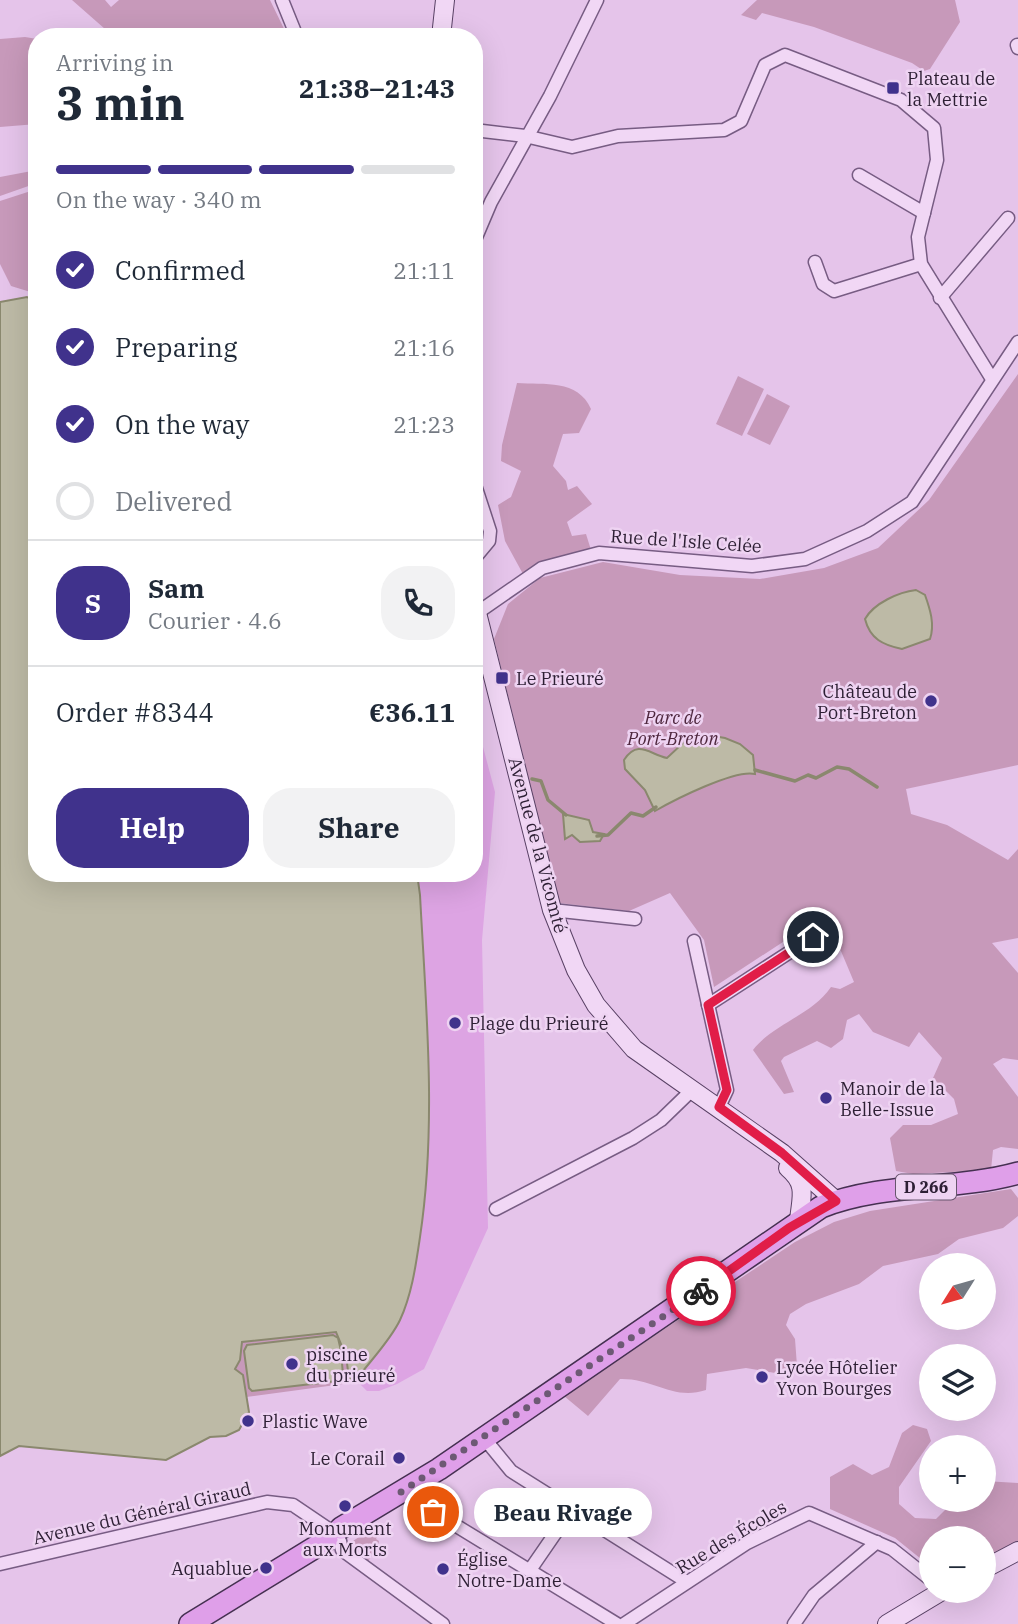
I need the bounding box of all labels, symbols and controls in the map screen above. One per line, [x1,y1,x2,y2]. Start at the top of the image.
text: Arriving in [56,47,173,77]
place label: Plateau de la Mettrie [907,67,995,111]
text: 21:38–21:43 [299,71,455,105]
text: 3 min [56,73,185,133]
marker: Plateau de la Mettrie [885,80,901,96]
text: On the way · 340 m [56,184,262,214]
icon: check [56,251,94,289]
text: Confirmed [115,253,246,287]
text: 21:11 [393,255,455,285]
icon: check [56,328,94,366]
text: Preparing [115,330,237,364]
text: 21:16 [393,332,455,362]
icon: check [56,405,94,443]
text: On the way [115,407,249,441]
text: 21:23 [393,409,455,439]
text: Delivered [115,484,232,518]
street label: Rue de l'Isle Celée [610,524,762,558]
button: phone [381,566,455,640]
text: Sam [148,571,204,605]
text: S [85,586,101,620]
text: Courier · 4.6 [148,605,282,635]
place label: Le Prieuré [516,667,604,690]
marker: Le Prieuré [494,670,510,686]
place label: Château de Port-Breton [817,680,917,724]
marker: Château de Port-Breton [923,693,939,709]
text: Order #8344 [56,695,214,729]
text: €36.11 [369,695,455,729]
park label: Parc de Port-Breton [626,706,719,750]
street label: Avenue de la Vicomté [503,754,573,936]
button: Help [56,788,249,868]
button: Share [263,788,455,868]
pin [783,907,843,967]
icon: home [794,918,832,956]
place label: Plage du Prieuré [469,1012,608,1035]
marker: Plage du Prieuré [447,1015,463,1031]
place label: Manoir de la Belle-Issue [840,1077,945,1121]
marker: Manoir de la Belle-Issue [818,1090,834,1106]
road number: D 266 [896,1175,956,1200]
north arrow [919,1253,996,1330]
map controls [919,1253,996,1603]
courier [666,1256,736,1326]
icon: bike [682,1272,720,1310]
place label: piscine du prieuré [306,1343,395,1387]
button: layers [919,1344,996,1421]
marker: piscine du prieuré [284,1356,300,1372]
place label: Lycée Hôtelier Yvon Bourges [776,1356,897,1400]
marker: Lycée Hôtelier Yvon Bourges [754,1369,770,1385]
place label: Plastic Wave [262,1410,368,1433]
marker: Plastic Wave [240,1413,256,1429]
button: + [919,1435,996,1512]
place label: Le Corail [310,1447,385,1470]
marker: Le Corail [391,1450,407,1466]
street label: Avenue du Général Giraud [31,1477,253,1549]
pin [403,1482,463,1542]
callout: Beau Rivage [475,1488,654,1536]
icon: bag [414,1493,452,1531]
street label: Rue des Écoles [672,1495,790,1579]
text: Beau Rivage [494,1497,632,1527]
marker: Monument aux Morts [337,1498,353,1514]
place label: Monument aux Morts [298,1517,392,1561]
button: − [919,1526,996,1603]
place label: Église Notre-Dame [457,1548,562,1592]
place label: Aquablue [171,1557,252,1580]
marker: Aquablue [258,1560,274,1576]
marker: Église Notre-Dame [435,1561,451,1577]

